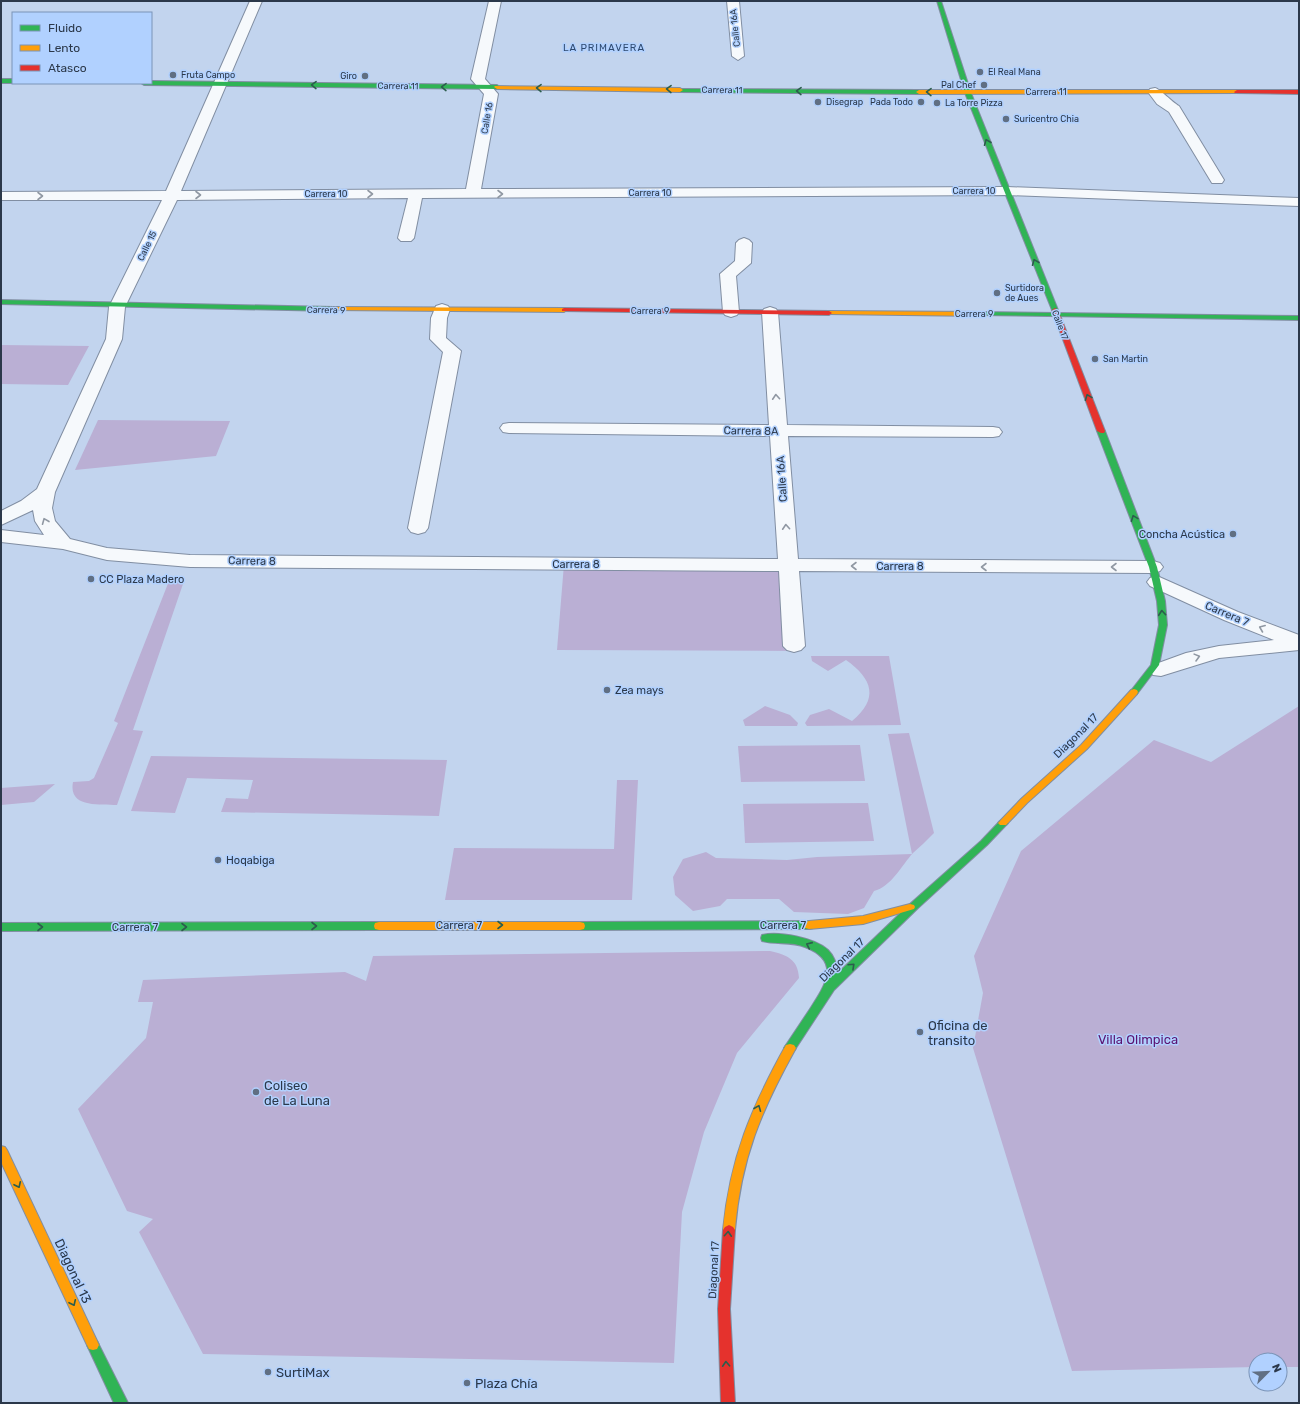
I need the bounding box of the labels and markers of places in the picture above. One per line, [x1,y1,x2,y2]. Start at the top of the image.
marker: El Real Mana [975,67,985,77]
place label: El Real Mana [988,67,1041,77]
marker: Fruta Campo [168,70,178,80]
place label: Fruta Campo [181,70,235,80]
place label: Giro [340,71,357,81]
marker: Giro [360,71,370,81]
place label: Pal Chef [941,80,977,90]
marker: Pal Chef [979,80,989,90]
marker: Disegrap [813,97,823,107]
place label: Disegrap [826,97,863,107]
place label: Pada Todo [870,97,913,107]
marker: Pada Todo [916,97,926,107]
marker: La Torre Pizza [932,98,942,108]
place label: La Torre Pizza [945,98,1003,108]
marker: Suricentro Chia [1001,114,1011,124]
place label: Suricentro Chia [1014,114,1079,124]
place label: Surtidora de Aues [1005,283,1044,303]
marker: Surtidora de Aues [992,288,1002,298]
marker: San Martin [1090,354,1100,364]
place label: San Martin [1103,354,1148,364]
place label: Concha Acústica [1139,528,1225,541]
marker: Concha Acústica [1228,529,1238,539]
place label: CC Plaza Madero [99,573,184,586]
marker: CC Plaza Madero [86,574,96,584]
place label: Zea mays [615,684,664,697]
marker: Zea mays [602,685,612,695]
place label: Hoqabiga [226,854,275,867]
marker: Hoqabiga [213,855,223,865]
place label: Oficina de transito [928,1018,988,1048]
marker: Oficina de transito [915,1027,925,1037]
place label: Coliseo de La Luna [264,1078,330,1108]
marker: Coliseo de La Luna [251,1087,261,1097]
place label: SurtiMax [276,1365,330,1380]
marker: SurtiMax [263,1367,273,1377]
place label: Plaza Chía [475,1376,538,1391]
marker: Plaza Chía [462,1378,472,1388]

